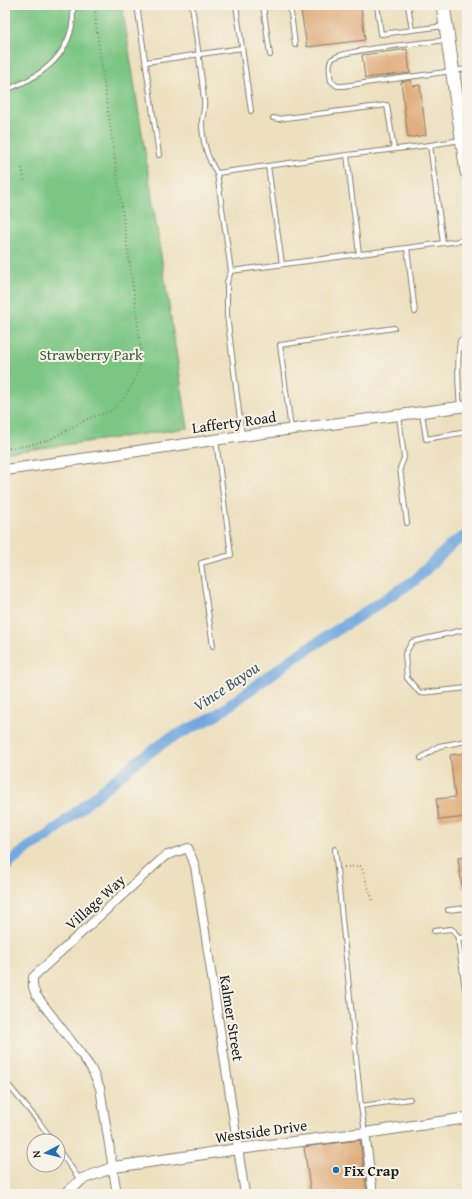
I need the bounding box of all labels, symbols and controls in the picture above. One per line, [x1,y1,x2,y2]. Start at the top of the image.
park label: Strawberry Park [39,344,143,365]
street label: Lafferty Road [191,406,277,438]
water label: Vince Bayou [188,655,264,717]
street label: Village Way [60,869,130,935]
street label: Kalmer Street [215,973,249,1063]
street label: Westside Drive [214,1114,308,1148]
north arrow [26,1133,66,1173]
text: N [28,1149,44,1159]
place label: Fix Crap [344,1160,400,1181]
marker: Fix Crap [331,1165,341,1175]

